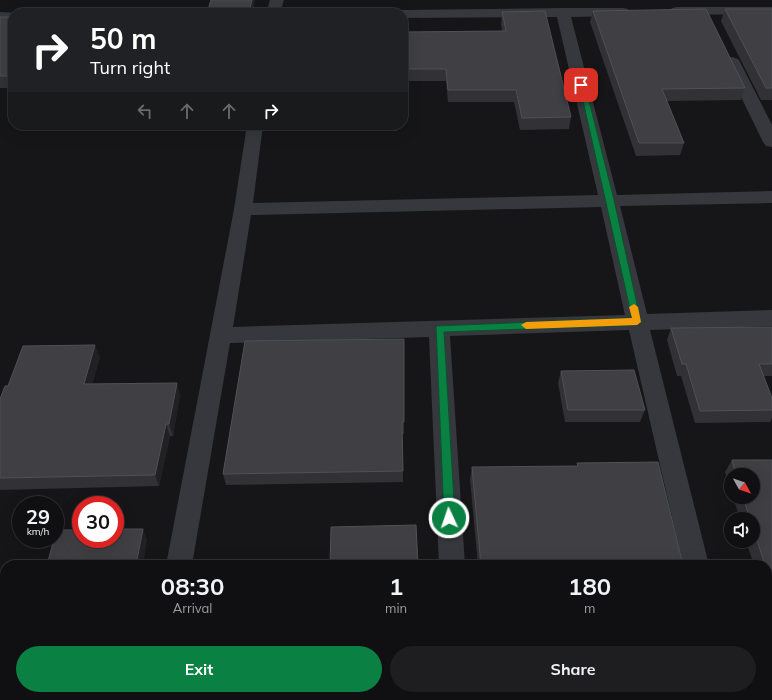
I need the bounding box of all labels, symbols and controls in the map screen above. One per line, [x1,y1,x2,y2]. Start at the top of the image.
text: 50 m [90,21,156,56]
icon: right [24,24,76,76]
text: Turn right [90,56,170,79]
pin [564,68,598,102]
icon: arrive [570,74,592,96]
icon: left [134,100,156,122]
icon: ahead [176,100,198,122]
icon: ahead [218,100,240,122]
icon: right [260,100,282,122]
north arrow [724,468,760,504]
map controls [724,468,760,548]
speed limit sign: 30 [72,496,124,548]
position arrow [428,497,470,539]
text: 29 [26,504,50,529]
button: sound [724,512,760,548]
text: km/h [27,525,49,538]
text: 08:30 [161,571,224,601]
text: 1 [389,571,403,601]
text: 180 [568,571,611,601]
text: Arrival [173,600,212,616]
text: min [385,600,407,616]
text: m [584,600,595,616]
button: Exit [16,646,382,692]
button: Share [390,646,756,692]

